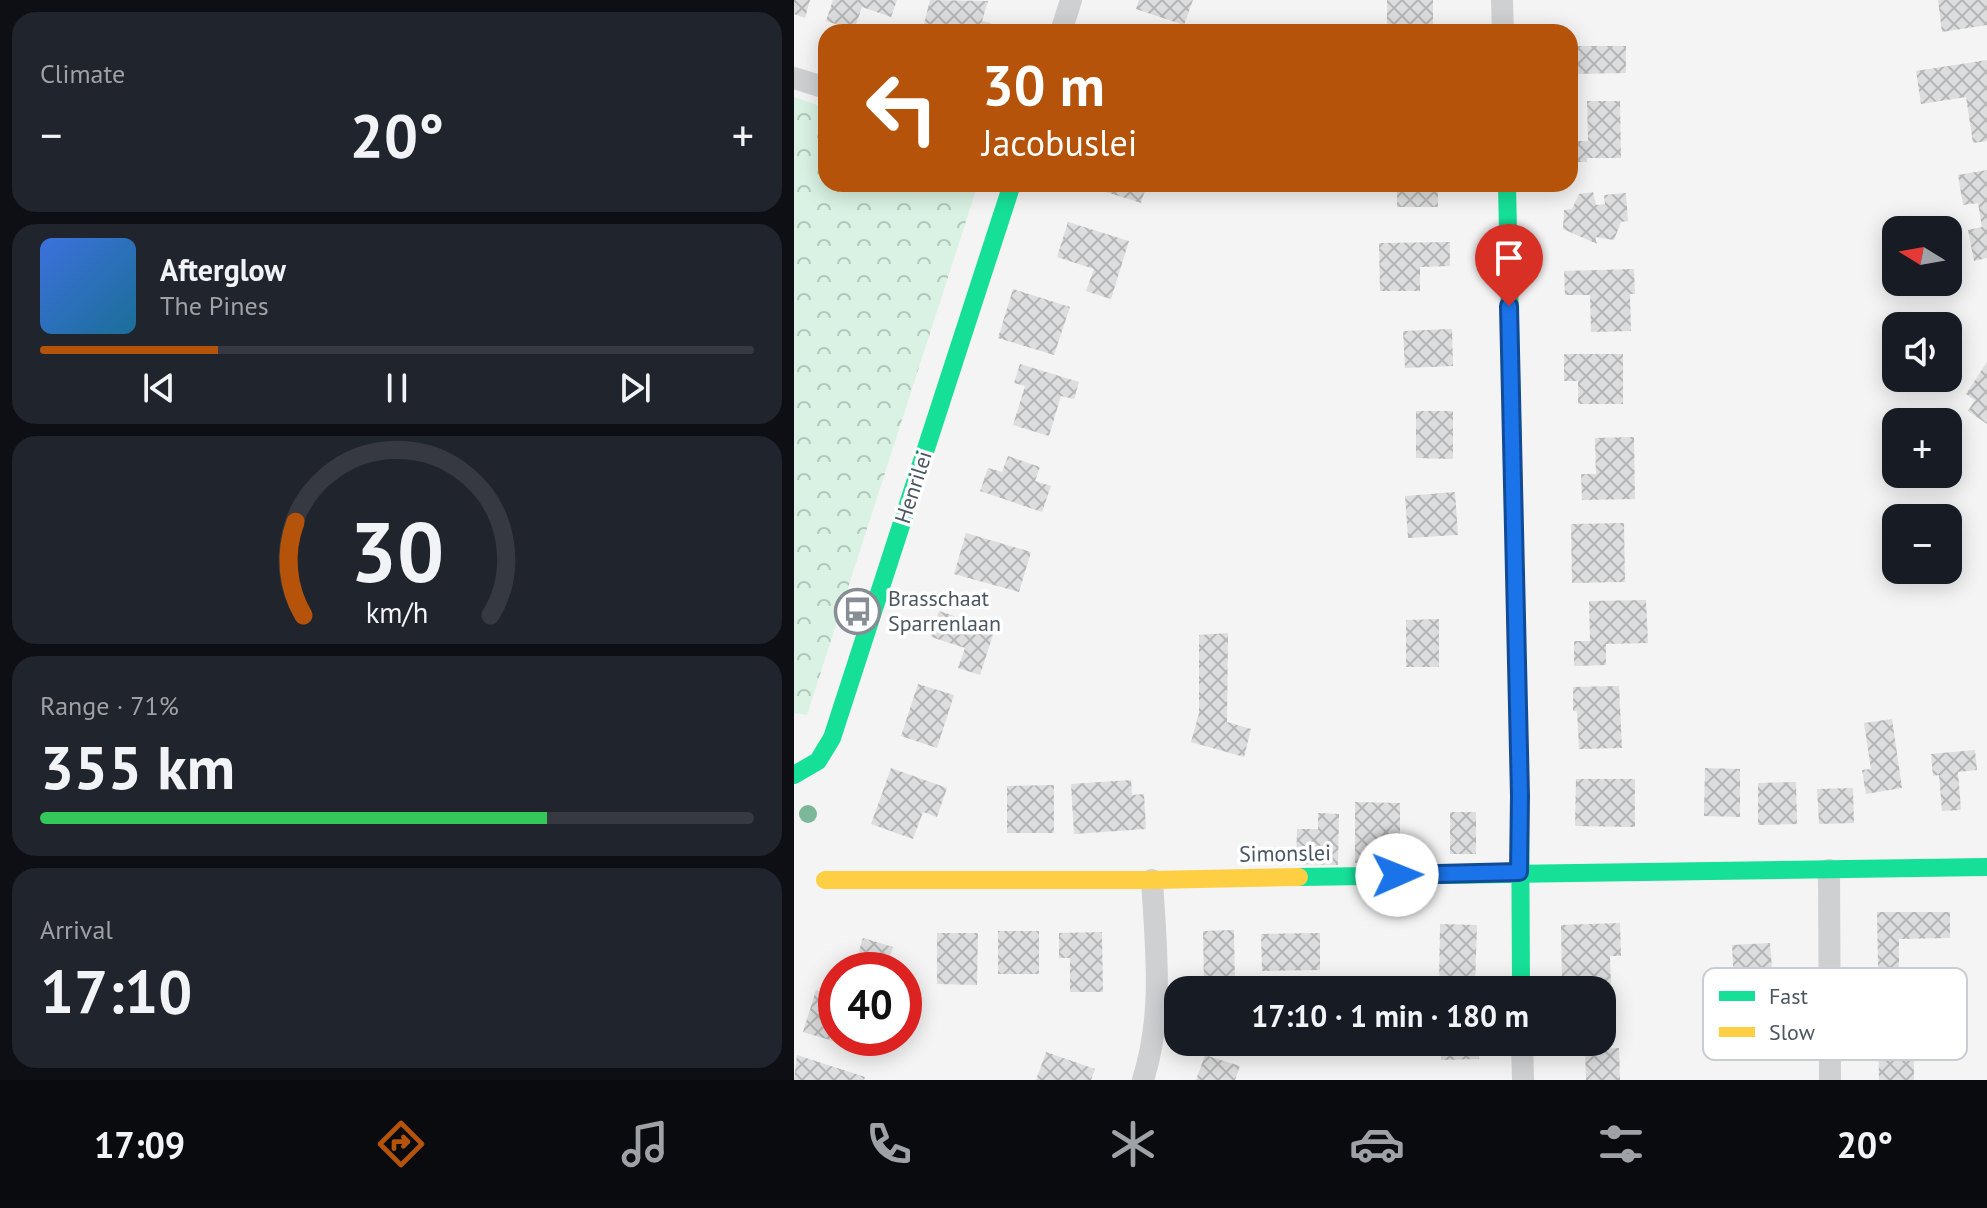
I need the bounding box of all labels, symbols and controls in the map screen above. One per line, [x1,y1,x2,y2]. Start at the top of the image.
text: 30 m [982,49,1105,121]
icon: left [850,56,954,160]
text: Climate [40,57,125,90]
text: 20° [350,96,444,174]
text: − [40,106,62,163]
text: + [732,106,754,163]
text: Jacobuslei [982,119,1137,166]
north arrow [1882,216,1962,296]
map controls [1882,216,1962,584]
pin [1475,224,1543,306]
icon: arrive [1487,236,1531,280]
text: Afterglow [160,250,286,289]
text: The Pines [160,289,269,322]
button: sound [1882,312,1962,392]
icon: previous [137,366,181,410]
icon: pause [375,366,419,410]
icon: next [613,366,657,410]
button: + [1882,408,1962,488]
street label: Henrilei [888,447,938,527]
text: 30 [350,497,444,605]
button: − [1882,504,1962,584]
place label: Brasschaat Sparrenlaan [888,584,1001,637]
bus stop icon: Brasschaat Sparrenlaan [833,587,881,635]
text: km/h [366,594,428,631]
text: Range · 71% [40,689,179,722]
text: 355 km [40,728,235,806]
position arrow [1355,833,1439,917]
street label: Simonslei [1239,838,1331,868]
text: Arrival [40,913,113,946]
text: 17:10 [40,952,192,1030]
speed limit sign: 40 [818,952,922,1056]
legend [1703,968,1967,1060]
text: Fast [1769,982,1809,1010]
text: 17:10 · 1 min · 180 m [1251,996,1529,1035]
text: Slow [1769,1018,1815,1046]
icon: directions [373,1116,429,1172]
icon: music [617,1116,673,1172]
icon: phone [861,1116,917,1172]
icon: climate [1105,1116,1161,1172]
icon: car [1349,1116,1405,1172]
icon: filters [1593,1116,1649,1172]
text: 17:09 [94,1121,185,1168]
text: 20° [1836,1121,1893,1168]

